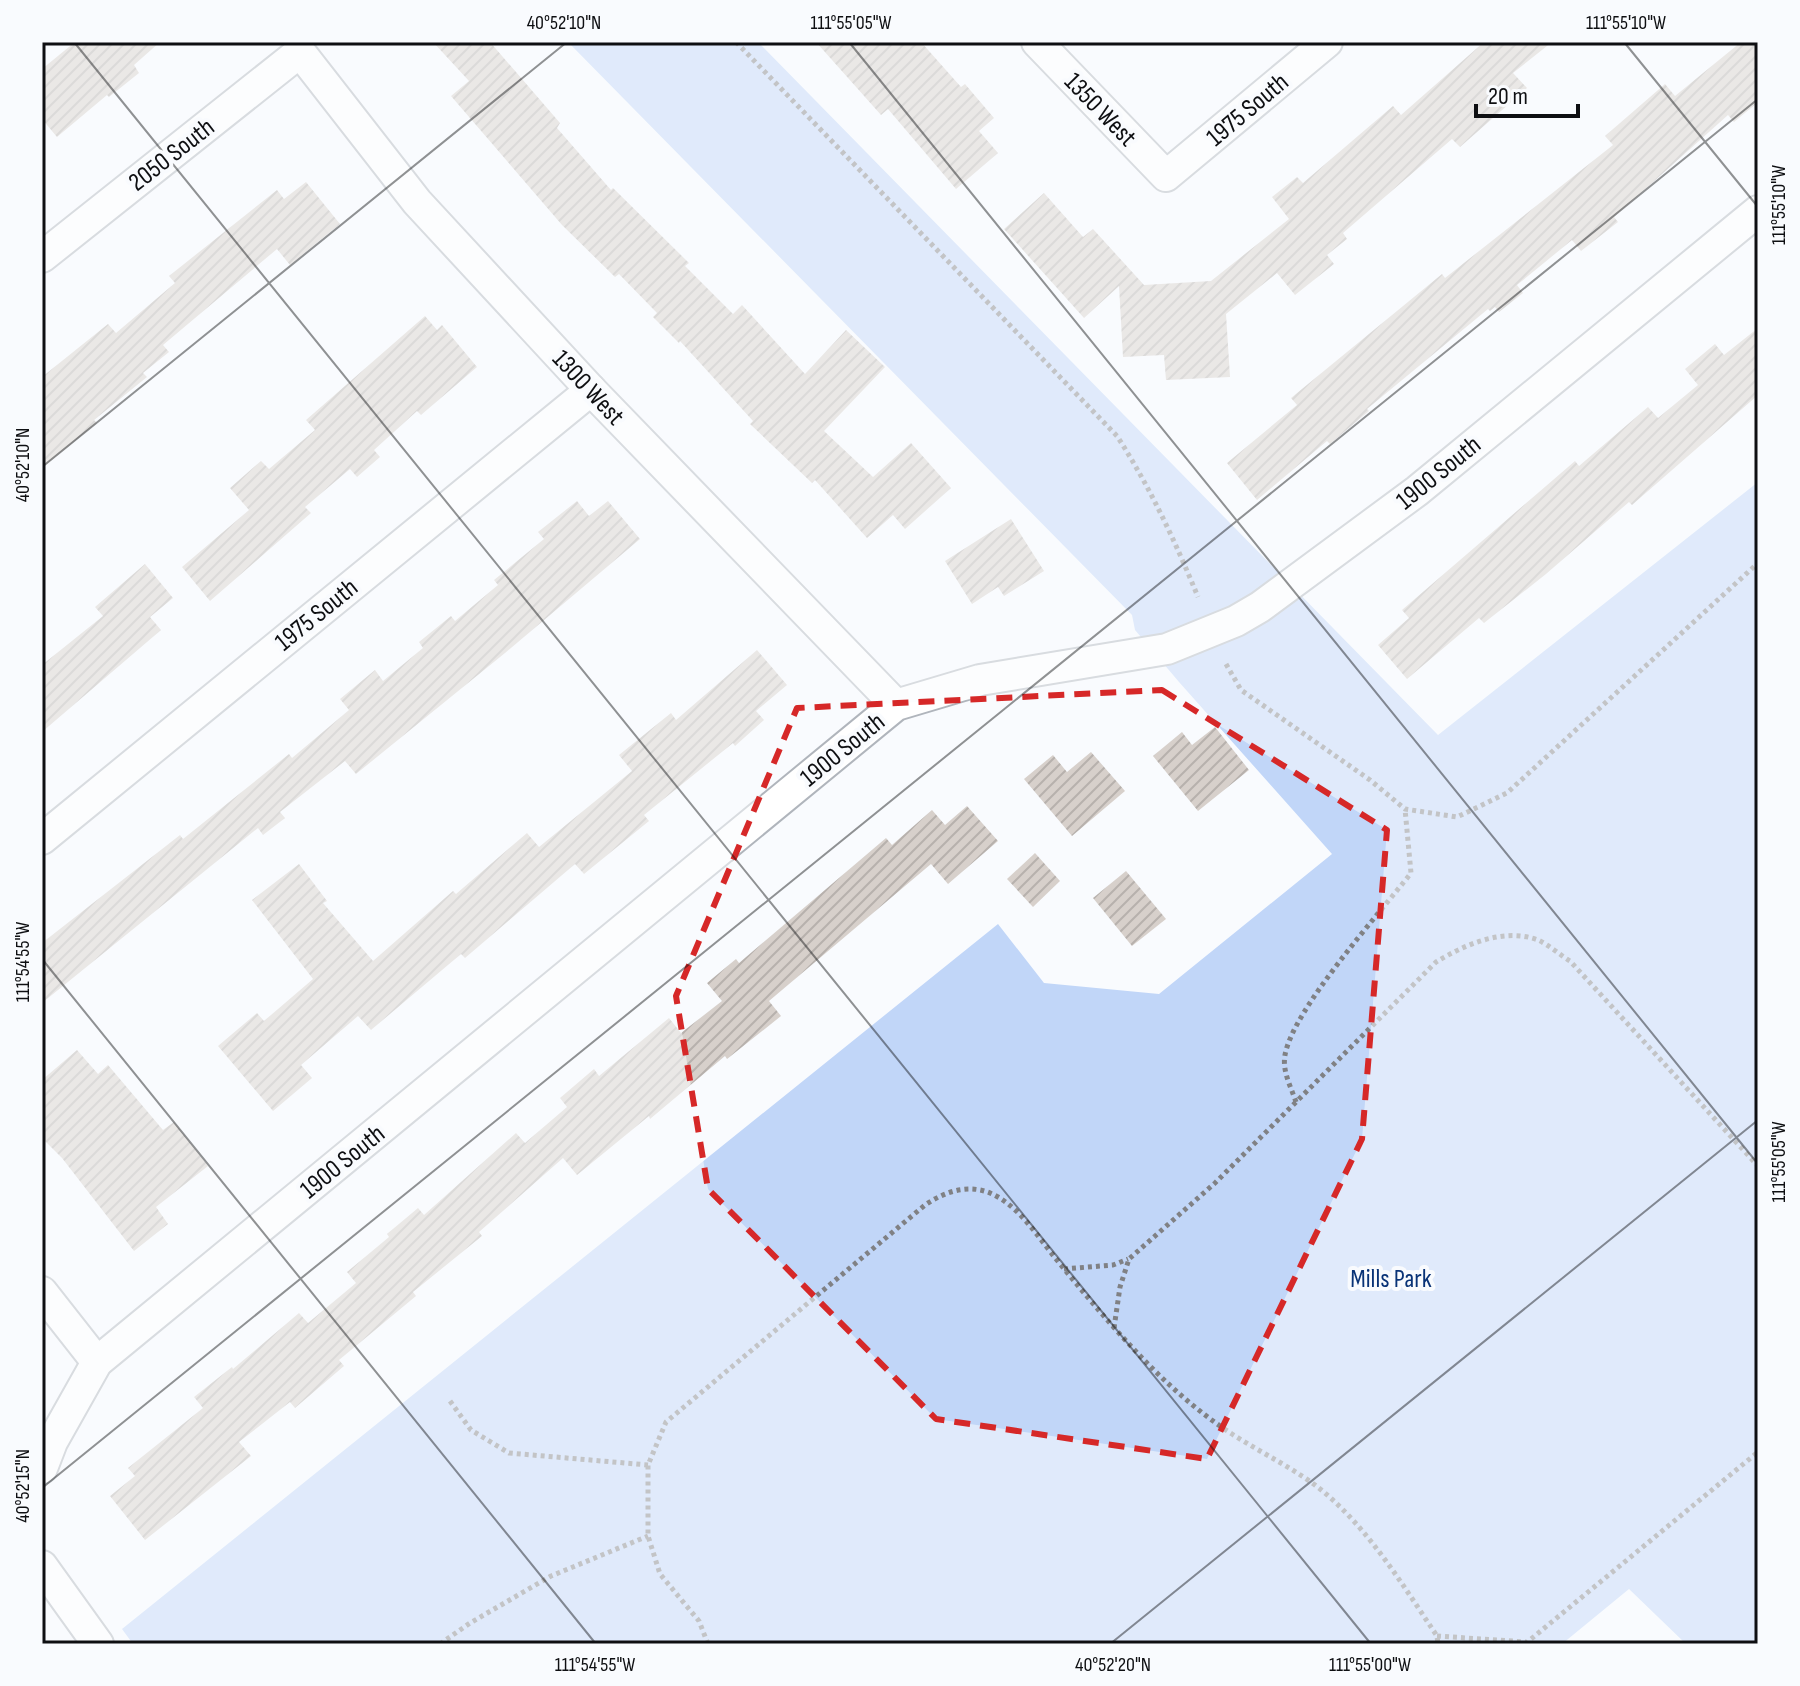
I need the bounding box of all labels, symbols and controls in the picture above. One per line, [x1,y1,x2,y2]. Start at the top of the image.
text: 40°52'10"N [527,11,601,35]
text: 111°55'05"W [810,11,892,35]
text: 111°55'10"W [1586,11,1666,35]
street label: 1350 West [1057,67,1142,153]
street label: 1975 South [1201,67,1295,153]
scale bar [1476,68,1578,118]
text: 20 m [1488,82,1528,111]
street label: 2050 South [123,112,221,198]
text: 111°55'10"W [1767,165,1791,245]
street label: 1300 West [545,344,630,432]
text: 40°52'10"N [11,428,35,502]
street label: 1900 South [1390,430,1487,517]
street label: 1975 South [269,572,365,658]
street label: 1900 South [794,707,891,794]
text: 111°54'55"W [11,922,35,1002]
street label: 1900 South [294,1119,391,1206]
text: 111°55'05"W [1767,1121,1791,1203]
park label: Mills Park [1350,1264,1432,1295]
text: 40°52'15"N [11,1449,35,1523]
text: 111°54'55"W [555,1653,635,1677]
text: 40°52'20"N [1075,1653,1151,1677]
text: 111°55'00"W [1329,1653,1411,1677]

